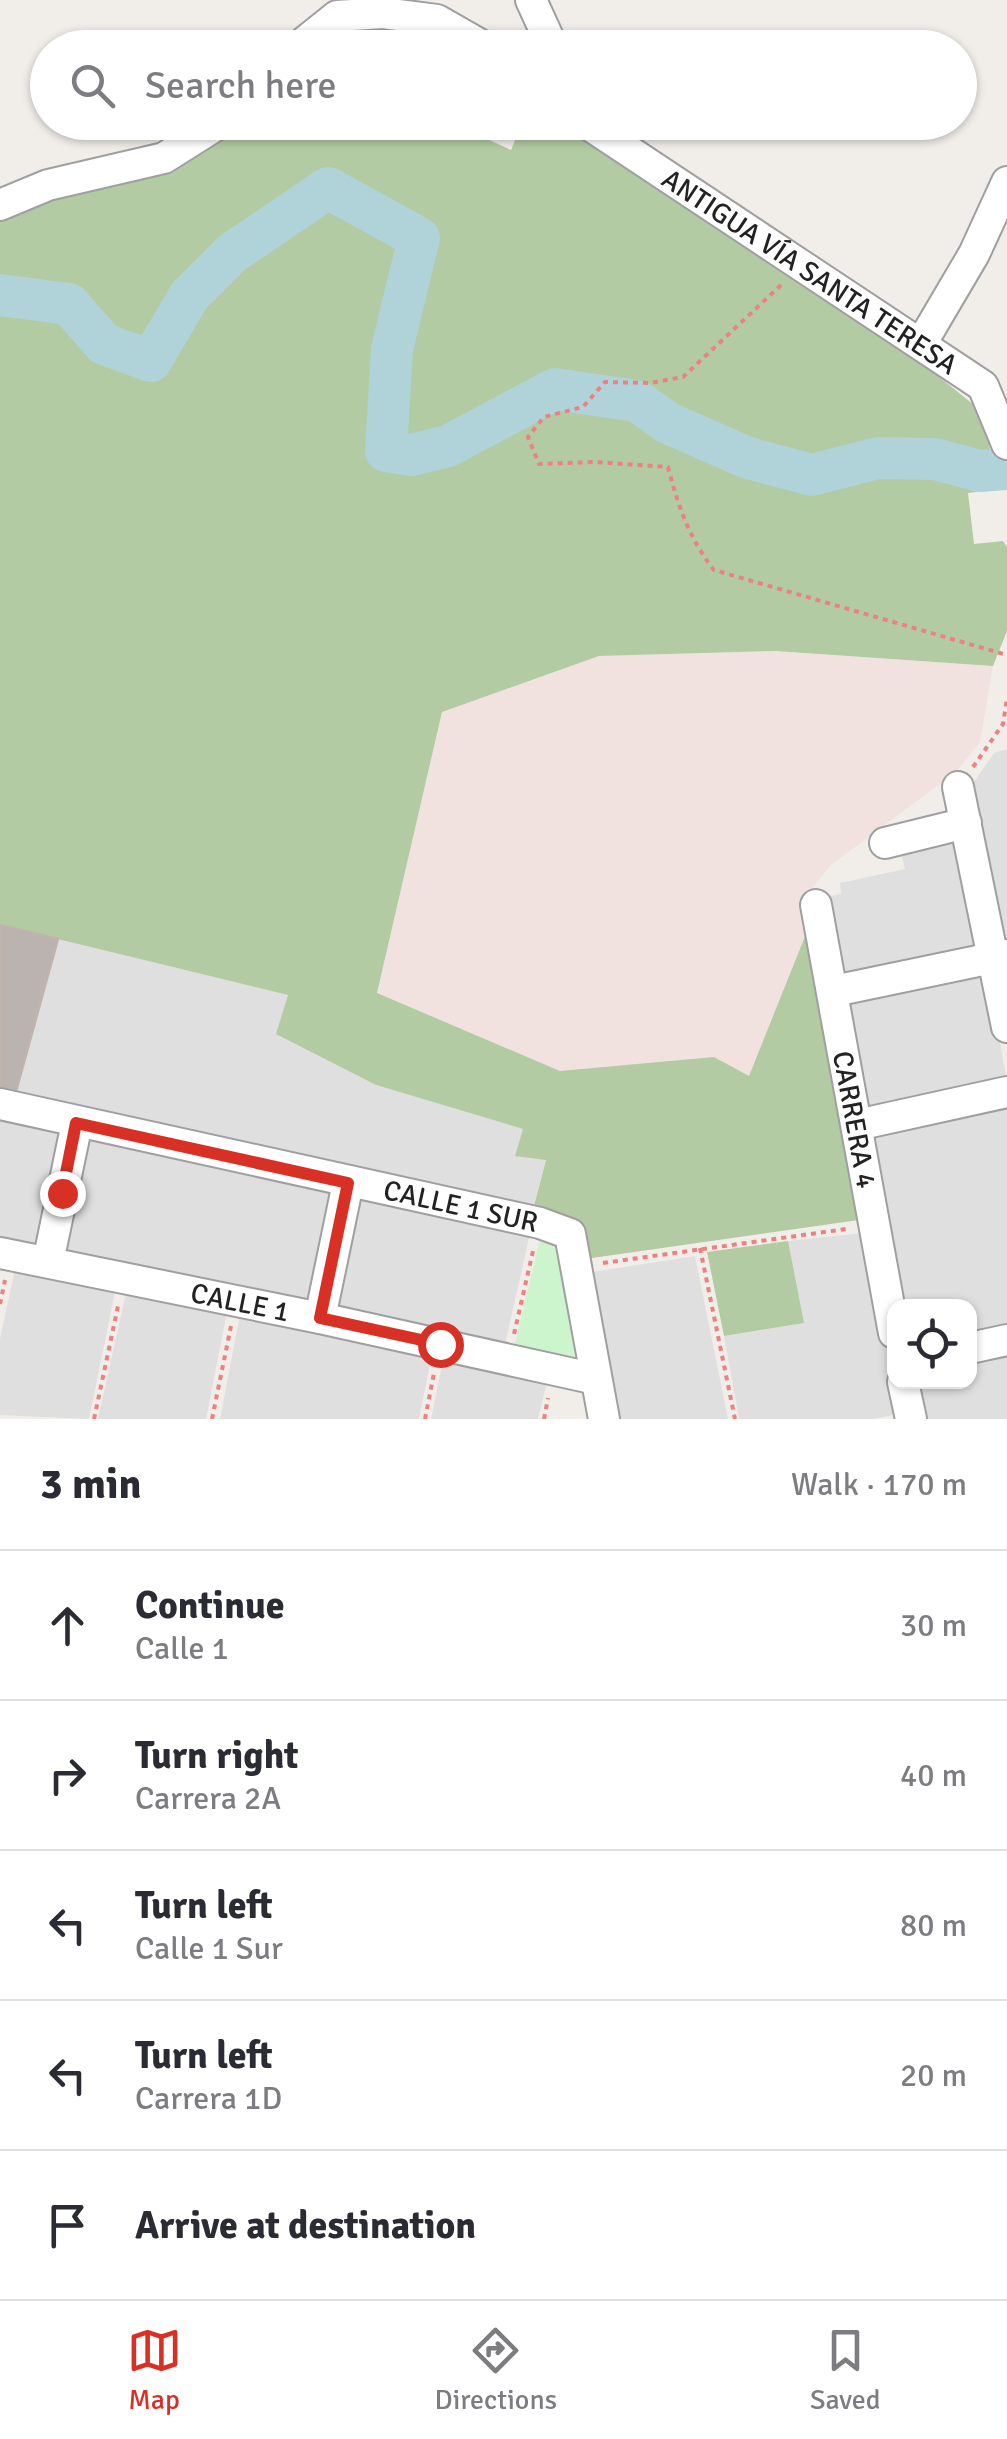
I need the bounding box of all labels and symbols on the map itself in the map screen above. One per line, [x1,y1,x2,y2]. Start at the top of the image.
street label: ANTIGUA VÍA SANTA TERESA [655,162,964,382]
street label: CARRERA 4 [825,1048,883,1191]
route end [40,1171,86,1217]
street label: CALLE 1 SUR [380,1173,541,1240]
street label: CALLE 1 [188,1276,292,1329]
route start [418,1322,464,1368]

